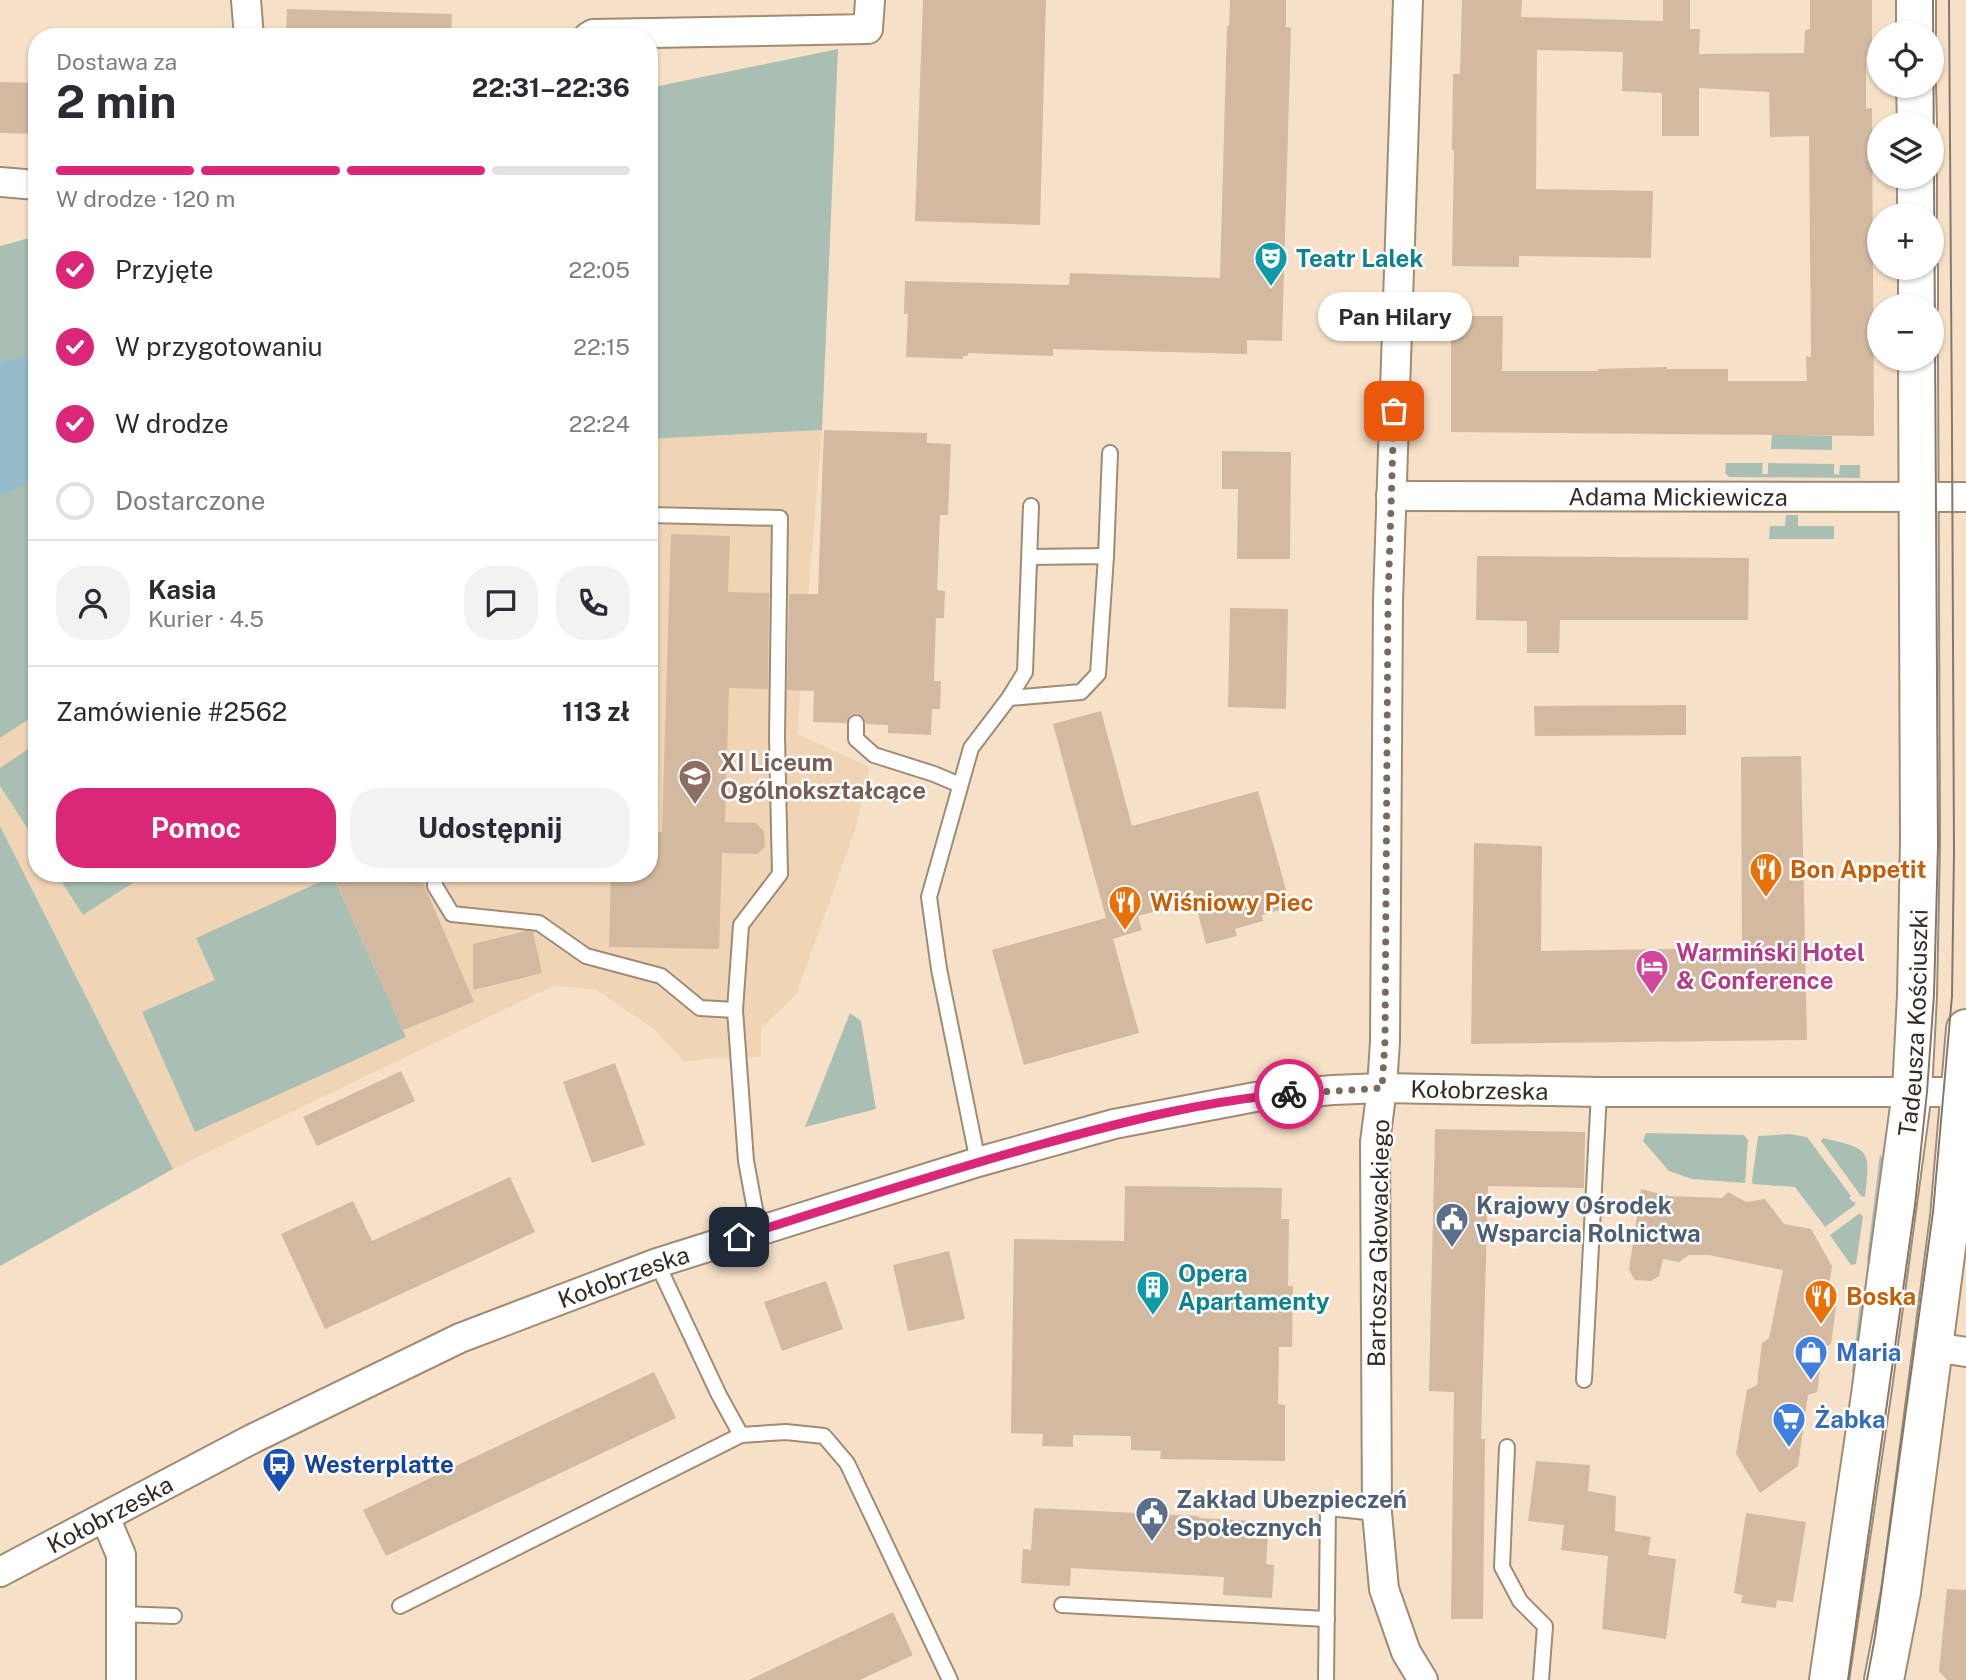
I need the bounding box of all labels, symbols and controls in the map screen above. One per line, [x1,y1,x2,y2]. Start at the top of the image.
map controls [1867,21,1944,371]
button: locate [1867,21,1944,98]
text: Dostawa za [56,48,177,75]
text: 22:31–22:36 [472,72,630,103]
text: 2 min [56,74,176,128]
button: layers [1867,112,1944,189]
text: W drodze · 120 m [56,185,235,212]
button: + [1867,203,1944,280]
theatre icon: Teatr Lalek [1252,239,1290,288]
place label: Teatr Lalek [1296,244,1423,272]
icon: check [56,251,94,289]
text: Przyjęte [115,254,214,285]
text: 22:05 [569,256,630,283]
callout: Pan Hilary [1317,292,1471,341]
button: − [1867,294,1944,371]
text: Pan Hilary [1338,303,1452,330]
icon: check [56,328,94,366]
text: W przygotowaniu [115,331,323,362]
text: 22:15 [573,333,630,360]
pin [1364,381,1424,441]
icon: bag [1375,392,1413,430]
icon: check [56,405,94,443]
text: W drodze [115,408,229,439]
text: 22:24 [569,410,630,437]
street label: Adama Mickiewicza [1568,482,1788,511]
text: Dostarczone [115,485,266,516]
button: person [56,566,130,640]
button: chat [464,566,538,640]
button: phone [556,566,630,640]
text: Kasia [148,574,216,605]
text: Kurier · 4.5 [148,605,264,632]
text: Zamówienie #2562 [56,696,287,727]
text: 113 zł [562,696,630,727]
place label: XI Liceum Ogólnokształcące [720,748,926,804]
school or university icon: XI Liceum Ogólnokształcące [676,757,714,806]
button: Pomoc [56,788,336,868]
button: Udostępnij [350,788,630,868]
restaurant icon: Bon Appetit [1747,850,1785,899]
place label: Bon Appetit [1790,855,1926,883]
restaurant icon: Wiśniowy Piec [1106,883,1144,932]
place label: Wiśniowy Piec [1150,888,1314,916]
street label: Tadeusza Kościuszki [1892,909,1933,1138]
place label: Warmiński Hotel & Conference [1676,938,1865,994]
hotel icon: Warmiński Hotel & Conference [1633,947,1671,996]
courier [1254,1059,1324,1129]
icon: bike [1270,1075,1308,1113]
street label: Kołobrzeska [1410,1075,1549,1105]
street label: Bartosza Głowackiego [1362,1119,1394,1367]
place label: Krajowy Ośrodek Wsparcia Rolnictwa [1476,1191,1701,1247]
public building icon: Krajowy Ośrodek Wsparcia Rolnictwa [1433,1200,1471,1249]
pin [709,1207,769,1267]
icon: home [720,1218,758,1256]
street label: Kołobrzeska [554,1240,693,1313]
place label: Opera Apartamenty [1178,1259,1330,1315]
building icon: Opera Apartamenty [1134,1268,1172,1317]
restaurant icon: Boska [1802,1277,1840,1326]
place label: Boska [1846,1282,1916,1310]
shop icon: Maria [1792,1333,1830,1382]
place label: Maria [1836,1338,1901,1366]
supermarket icon: Żabka [1770,1400,1808,1449]
place label: Żabka [1814,1405,1886,1433]
bus stop icon: Westerplatte [260,1445,298,1494]
place label: Westerplatte [304,1450,454,1478]
street label: Kołobrzeska [42,1470,177,1559]
place label: Zakład Ubezpieczeń Społecznych [1176,1485,1407,1541]
public building icon: Zakład Ubezpieczeń Społecznych [1133,1494,1171,1543]

